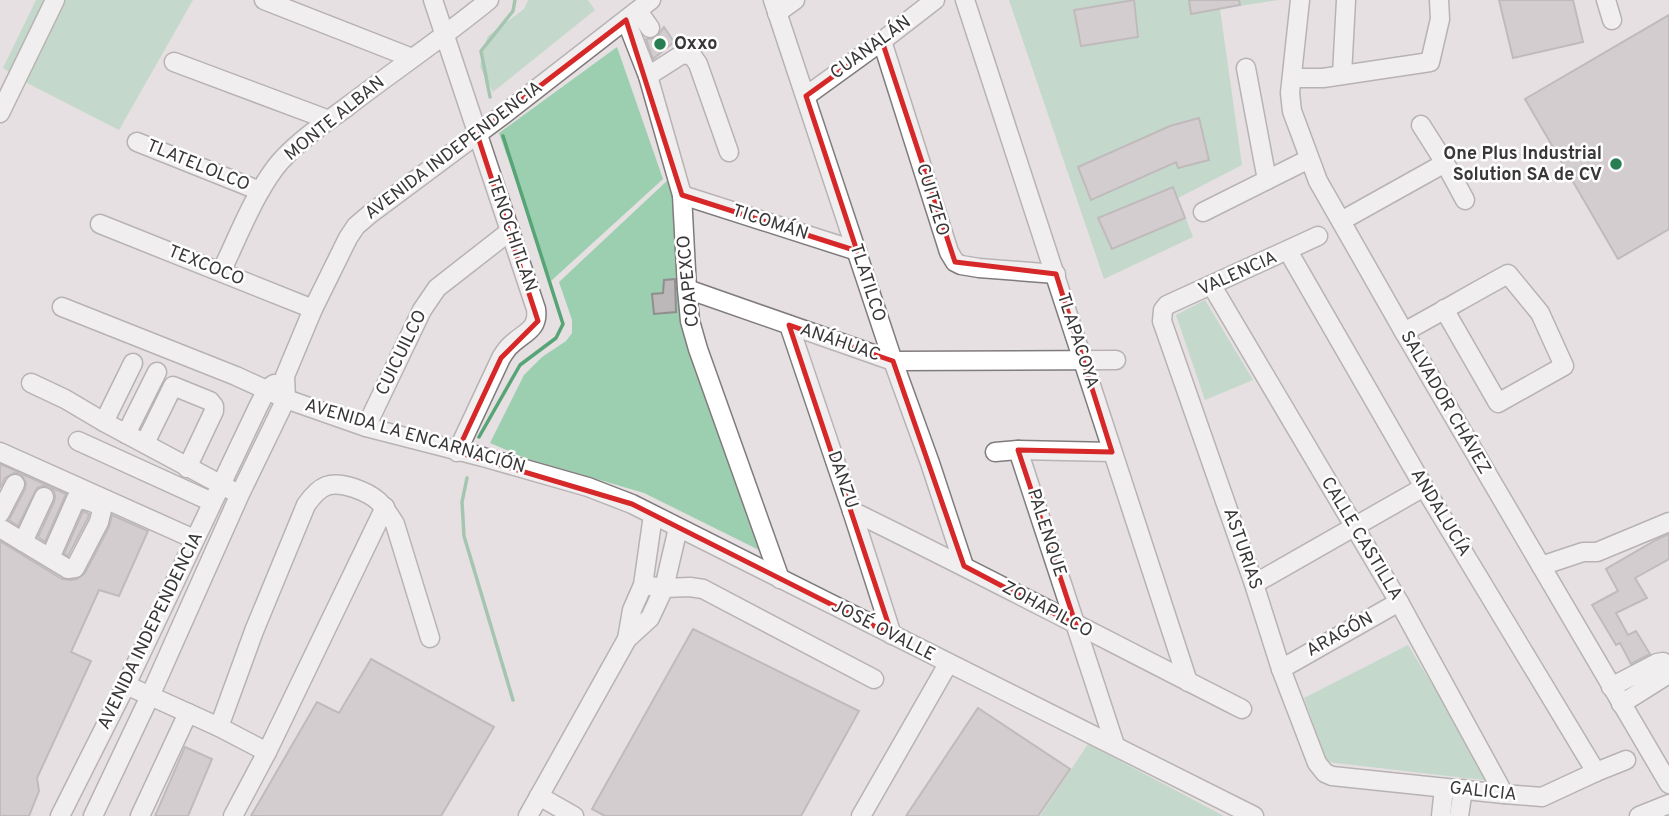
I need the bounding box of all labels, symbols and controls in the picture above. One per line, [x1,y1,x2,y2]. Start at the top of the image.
street label: CUANALÁN [825,9,916,85]
place label: Oxxo [674,33,717,56]
marker: Oxxo [652,36,668,52]
street label: MONTE ALBAN [280,71,390,167]
street label: AVENIDA INDEPENDENCIA [361,77,547,225]
street label: TLATELOLCO [143,135,253,197]
place label: One Plus Industrial Solution SA de CV [1443,143,1602,187]
marker: One Plus Industrial Solution SA de CV [1608,156,1624,172]
street label: CUITZEO [910,161,954,239]
street label: TENOCHITLAN [480,173,542,295]
street label: TICOMÁN [729,198,812,246]
street label: COAPEXCO [673,234,705,328]
street label: TEXCOCO [164,240,248,292]
street label: TLATILCO [844,241,890,325]
street label: VALENCIA [1195,246,1281,302]
street label: TLAPACOYA [1051,290,1103,392]
street label: CUICUILCO [371,306,433,400]
street label: ANÁHUAC [797,317,884,367]
street label: SALVADOR CHÁVEZ [1394,326,1497,479]
street label: AVENIDA LA ENCARNACIÓN [302,393,528,480]
street label: DANZU [821,448,863,512]
street label: ANDALUCÍA [1405,464,1477,561]
street label: CALLE CASTILLA [1315,473,1407,605]
street label: PALENQUE [1021,486,1071,580]
street label: ASTURIAS [1217,505,1267,593]
street label: AVENIDA INDEPENDENCIA [93,529,209,733]
street label: ZOHAPILCO [998,576,1096,644]
street label: JOSÉ OVALLE [827,593,940,667]
street label: ARAGÓN [1302,606,1377,663]
street label: GALICIA [1448,777,1518,807]

